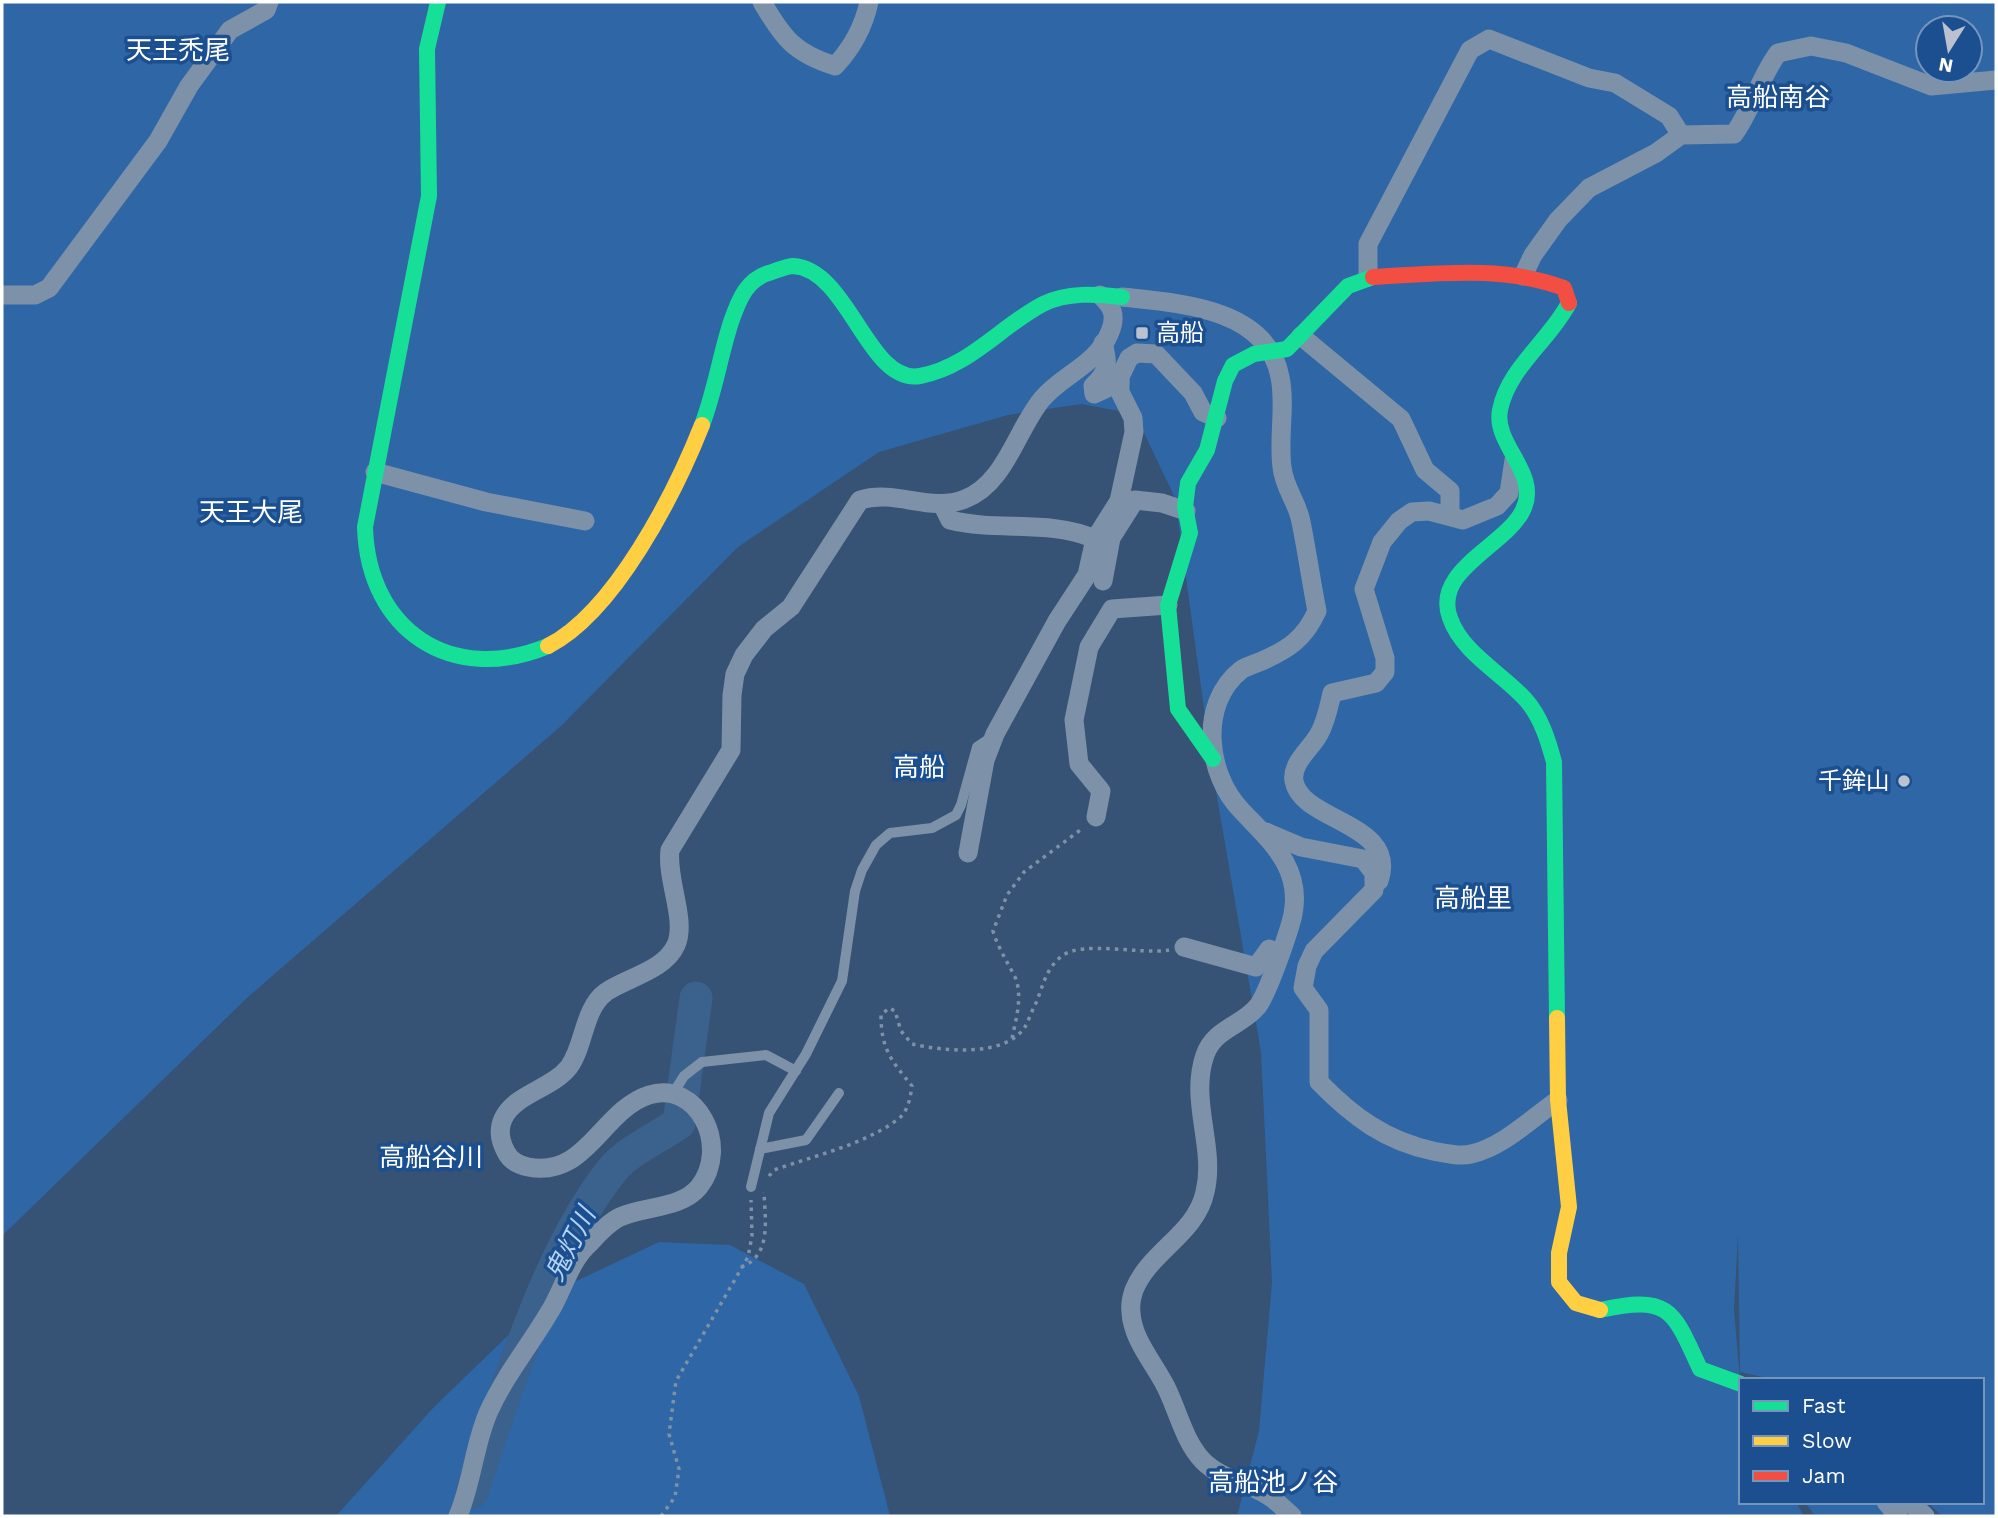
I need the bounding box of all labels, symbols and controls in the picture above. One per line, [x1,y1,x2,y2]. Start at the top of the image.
north arrow [1914,14,1984,84]
district label: 天王禿尾 [126,35,230,65]
text: N [1937,53,1955,78]
district label: 高船南谷 [1726,82,1830,112]
place label: 高船 [1156,319,1204,347]
marker: 高船 [1134,325,1150,341]
district label: 天王大尾 [199,497,303,527]
district label: 高船 [893,752,945,782]
place label: 千鉾山 [1818,767,1890,795]
marker: 千鉾山 [1896,773,1912,789]
district label: 高船里 [1434,883,1512,913]
district label: 高船谷川 [379,1142,483,1172]
water label: 鬼灯川 [539,1200,602,1286]
legend [1739,1378,1984,1504]
text: Fast [1802,1393,1846,1418]
text: Slow [1802,1428,1852,1453]
text: Jam [1802,1463,1845,1488]
district label: 高船池ノ谷 [1208,1467,1338,1497]

